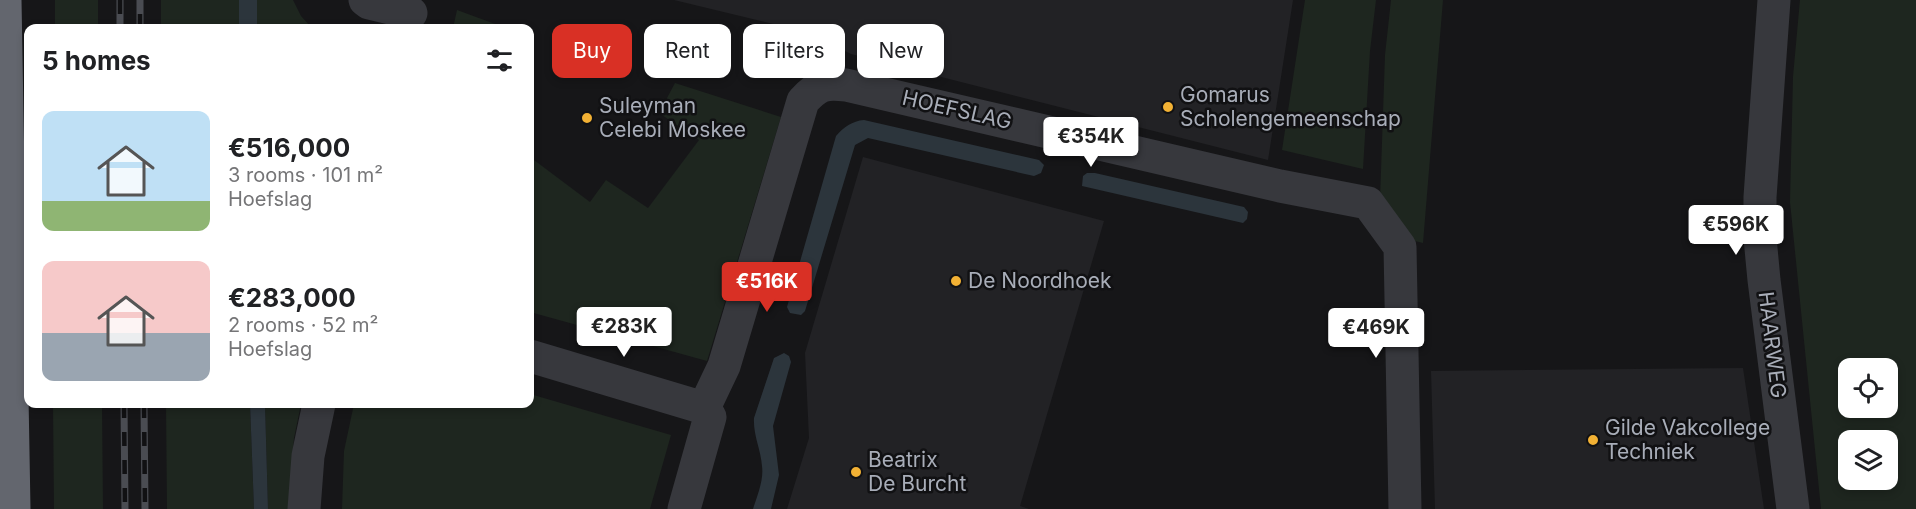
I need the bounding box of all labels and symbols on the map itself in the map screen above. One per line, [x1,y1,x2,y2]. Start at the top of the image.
place label: Gomarus Scholengemeenschap [1180,82,1401,131]
street label: HOEFSLAG [900,85,1014,134]
place label: Suleyman Celebi Moskee [599,93,746,142]
marker: Gomarus Scholengemeenschap [1161,100,1175,114]
marker: Suleyman Celebi Moskee [580,111,594,125]
pin: €354K [1049,117,1133,168]
pin: €596K [1694,205,1778,256]
pin: €516K [725,262,809,313]
place label: De Noordhoek [968,268,1112,293]
marker: De Noordhoek [949,274,963,288]
street label: HAARWEG [1754,290,1791,400]
pin: €283K [582,307,666,358]
pin: €469K [1334,308,1418,359]
place label: Gilde Vakcollege Techniek [1605,415,1770,464]
marker: Gilde Vakcollege Techniek [1586,433,1600,447]
place label: Beatrix De Burcht [868,447,966,496]
marker: Beatrix De Burcht [849,465,863,479]

